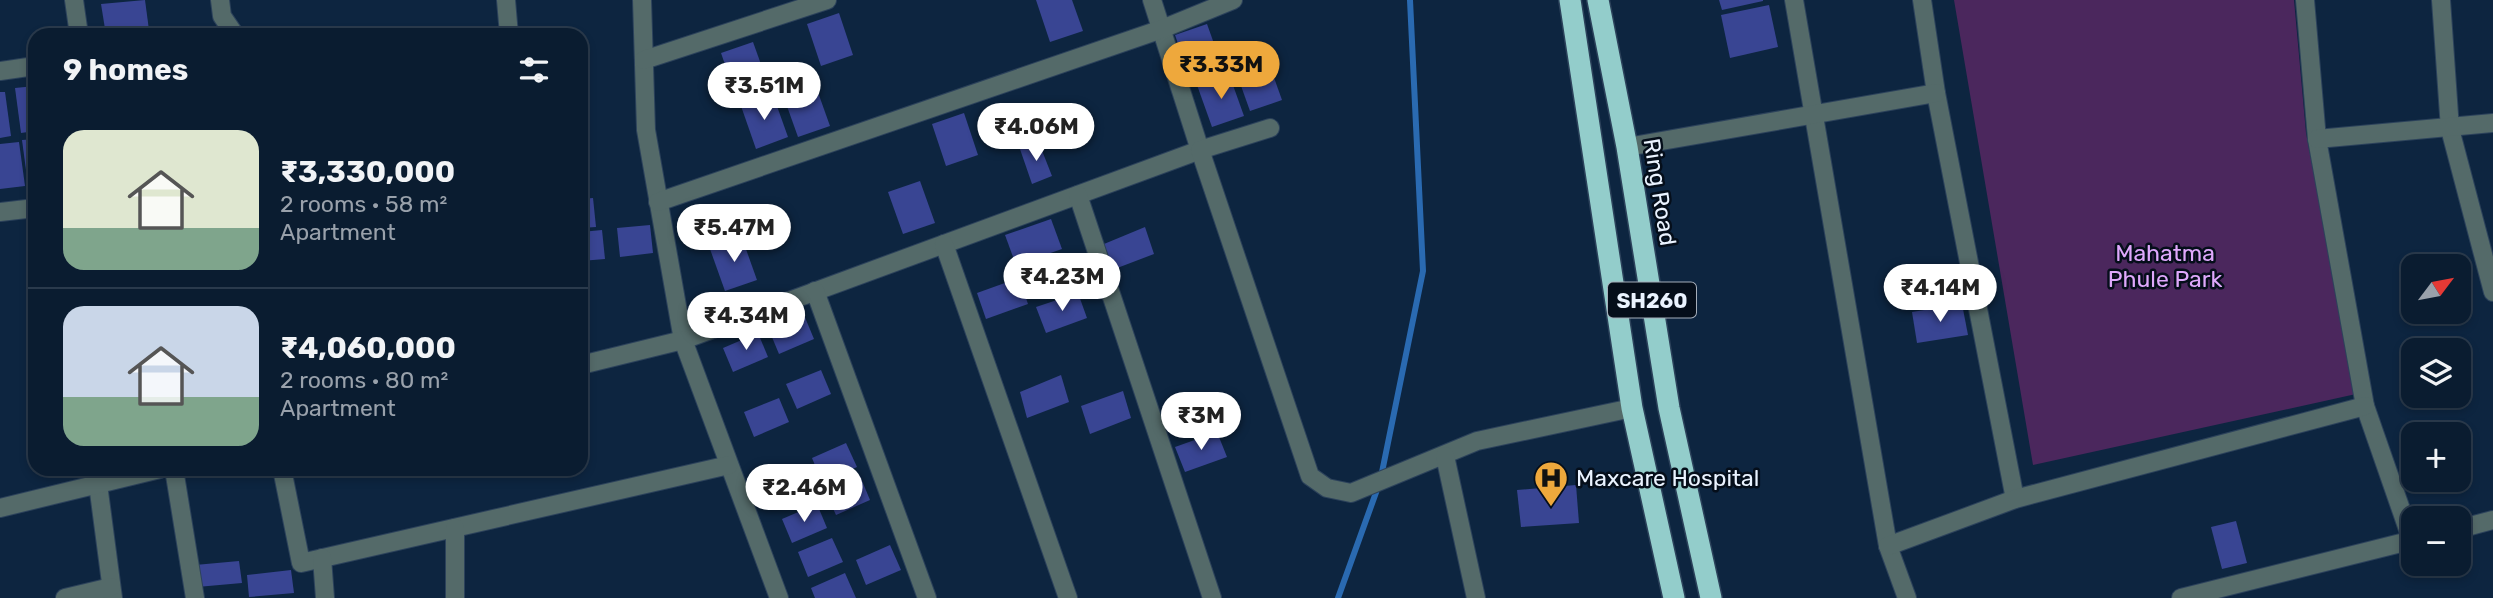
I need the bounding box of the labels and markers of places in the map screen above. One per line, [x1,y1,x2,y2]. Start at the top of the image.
pin: ₹3.33M [1164,42,1278,101]
pin: ₹3.51M [707,62,821,122]
pin: ₹4.06M [979,104,1093,163]
pin: ₹5.47M [677,204,791,264]
pin: ₹4.23M [1005,254,1119,313]
pin: ₹4.14M [1883,264,1997,324]
pin: ₹4.34M [689,292,803,352]
pin: ₹3M [1167,392,1235,452]
hospital icon: Maxcare Hospital [1532,459,1570,508]
pin: ₹2.46M [747,464,861,524]
place label: Maxcare Hospital [1576,464,1759,492]

